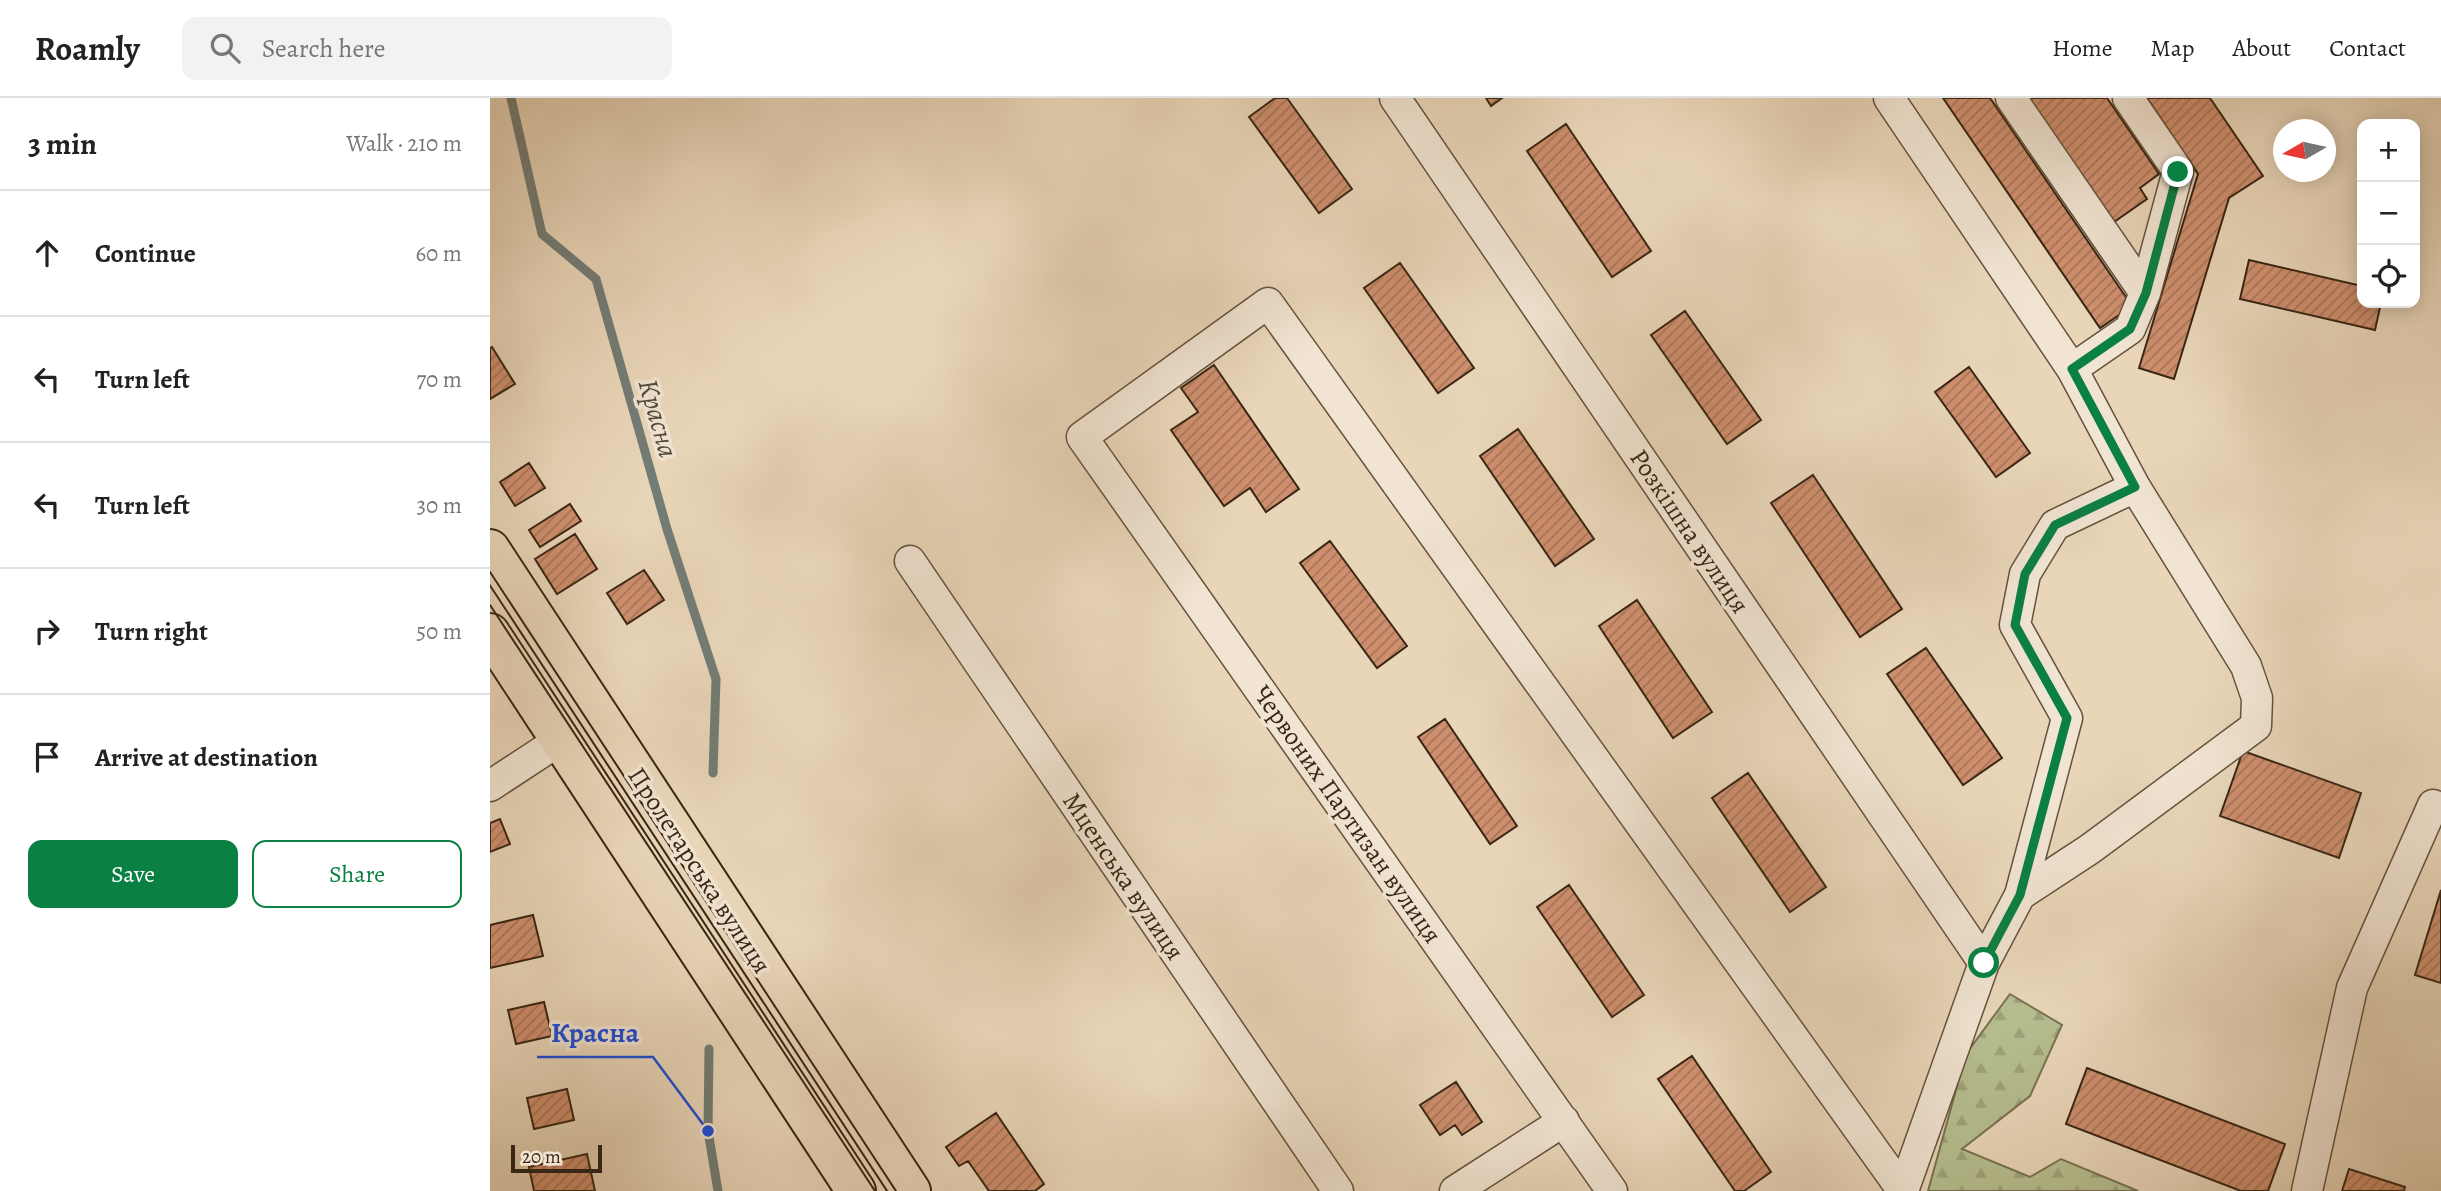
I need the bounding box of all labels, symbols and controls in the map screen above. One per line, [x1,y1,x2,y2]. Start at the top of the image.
search box [182,17,672,80]
text: Roamly [35,26,140,71]
icon: search [206,29,244,67]
text: Search here [262,31,385,66]
text: Home [2052,32,2113,64]
text: Map [2151,32,2195,64]
text: About [2233,32,2291,64]
text: Contact [2329,32,2406,64]
north arrow [2273,119,2336,182]
map controls [2357,119,2420,308]
button: + [2357,119,2420,182]
text: 3 min [28,124,97,164]
text: Walk · 210 m [346,128,462,159]
route end [2162,156,2193,187]
button: − [2357,182,2420,245]
icon: ahead [28,234,66,272]
text: Continue [95,236,196,271]
text: 60 m [415,238,462,269]
button: locate [2357,245,2420,308]
icon: left [28,360,66,398]
text: Turn left [95,362,190,397]
text: 70 m [416,364,462,395]
water label: Красна [629,375,687,462]
street label: Розкішна вулиця [1622,442,1758,620]
icon: left [28,486,66,524]
text: Turn left [95,488,190,523]
text: 30 m [416,490,462,521]
icon: right [28,612,66,650]
text: Turn right [95,614,208,649]
text: 50 m [416,616,462,647]
street label: Червоних Партизан вулиця [1245,678,1450,950]
icon: arrive [28,738,66,776]
text: Arrive at destination [95,740,318,775]
street label: Пролетарська вулиця [620,760,779,980]
street label: Мценська вулиця [1054,786,1193,967]
button: Save [28,840,238,908]
button: Share [252,840,462,908]
route start [1968,947,1999,978]
callout: Красна [537,1008,653,1057]
text: Красна [551,1014,640,1052]
scale bar [511,1142,602,1174]
text: 20 m [522,1144,561,1170]

